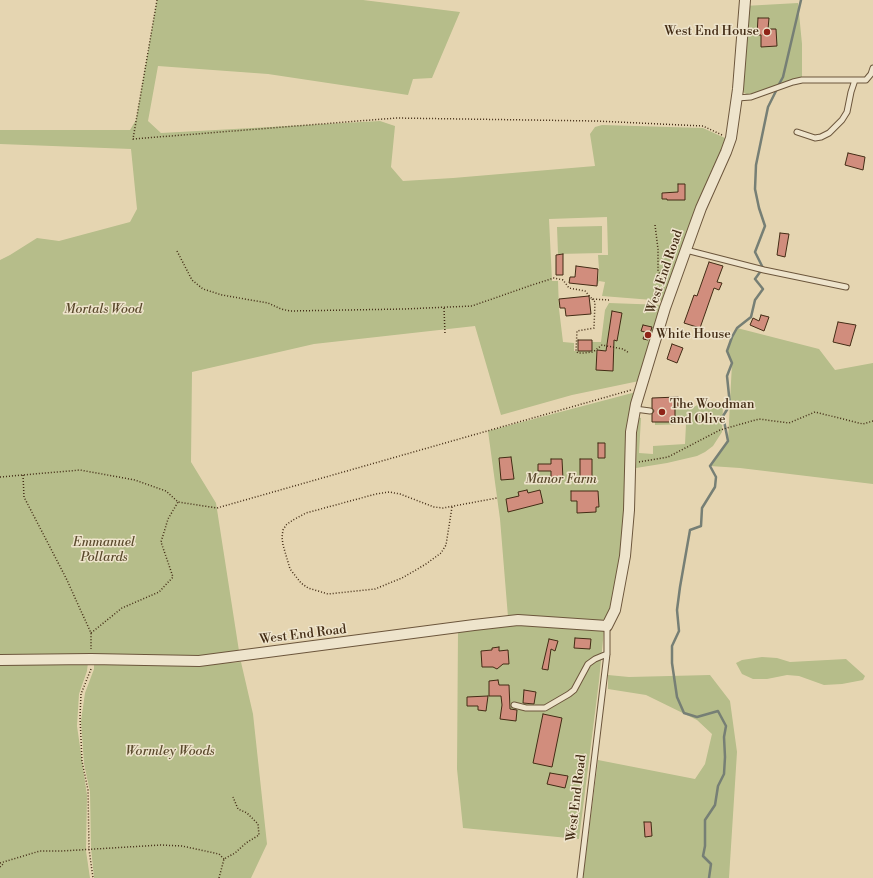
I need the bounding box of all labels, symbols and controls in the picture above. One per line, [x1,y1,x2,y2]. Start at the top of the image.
place label: West End House [664,24,759,40]
marker: West End House [762,27,772,37]
street label: West End Road [643,228,687,316]
park label: Mortals Wood [64,302,142,318]
place label: White House [656,327,731,343]
marker: White House [643,330,653,340]
place label: The Woodman and Olive [670,397,755,428]
marker: The Woodman and Olive [657,407,667,417]
park label: Manor Farm [525,472,597,488]
park label: Emmanuel Pollards [73,535,135,566]
street label: West End Road [259,622,347,648]
park label: Wormley Woods [125,744,215,760]
street label: West End Road [564,754,590,842]

